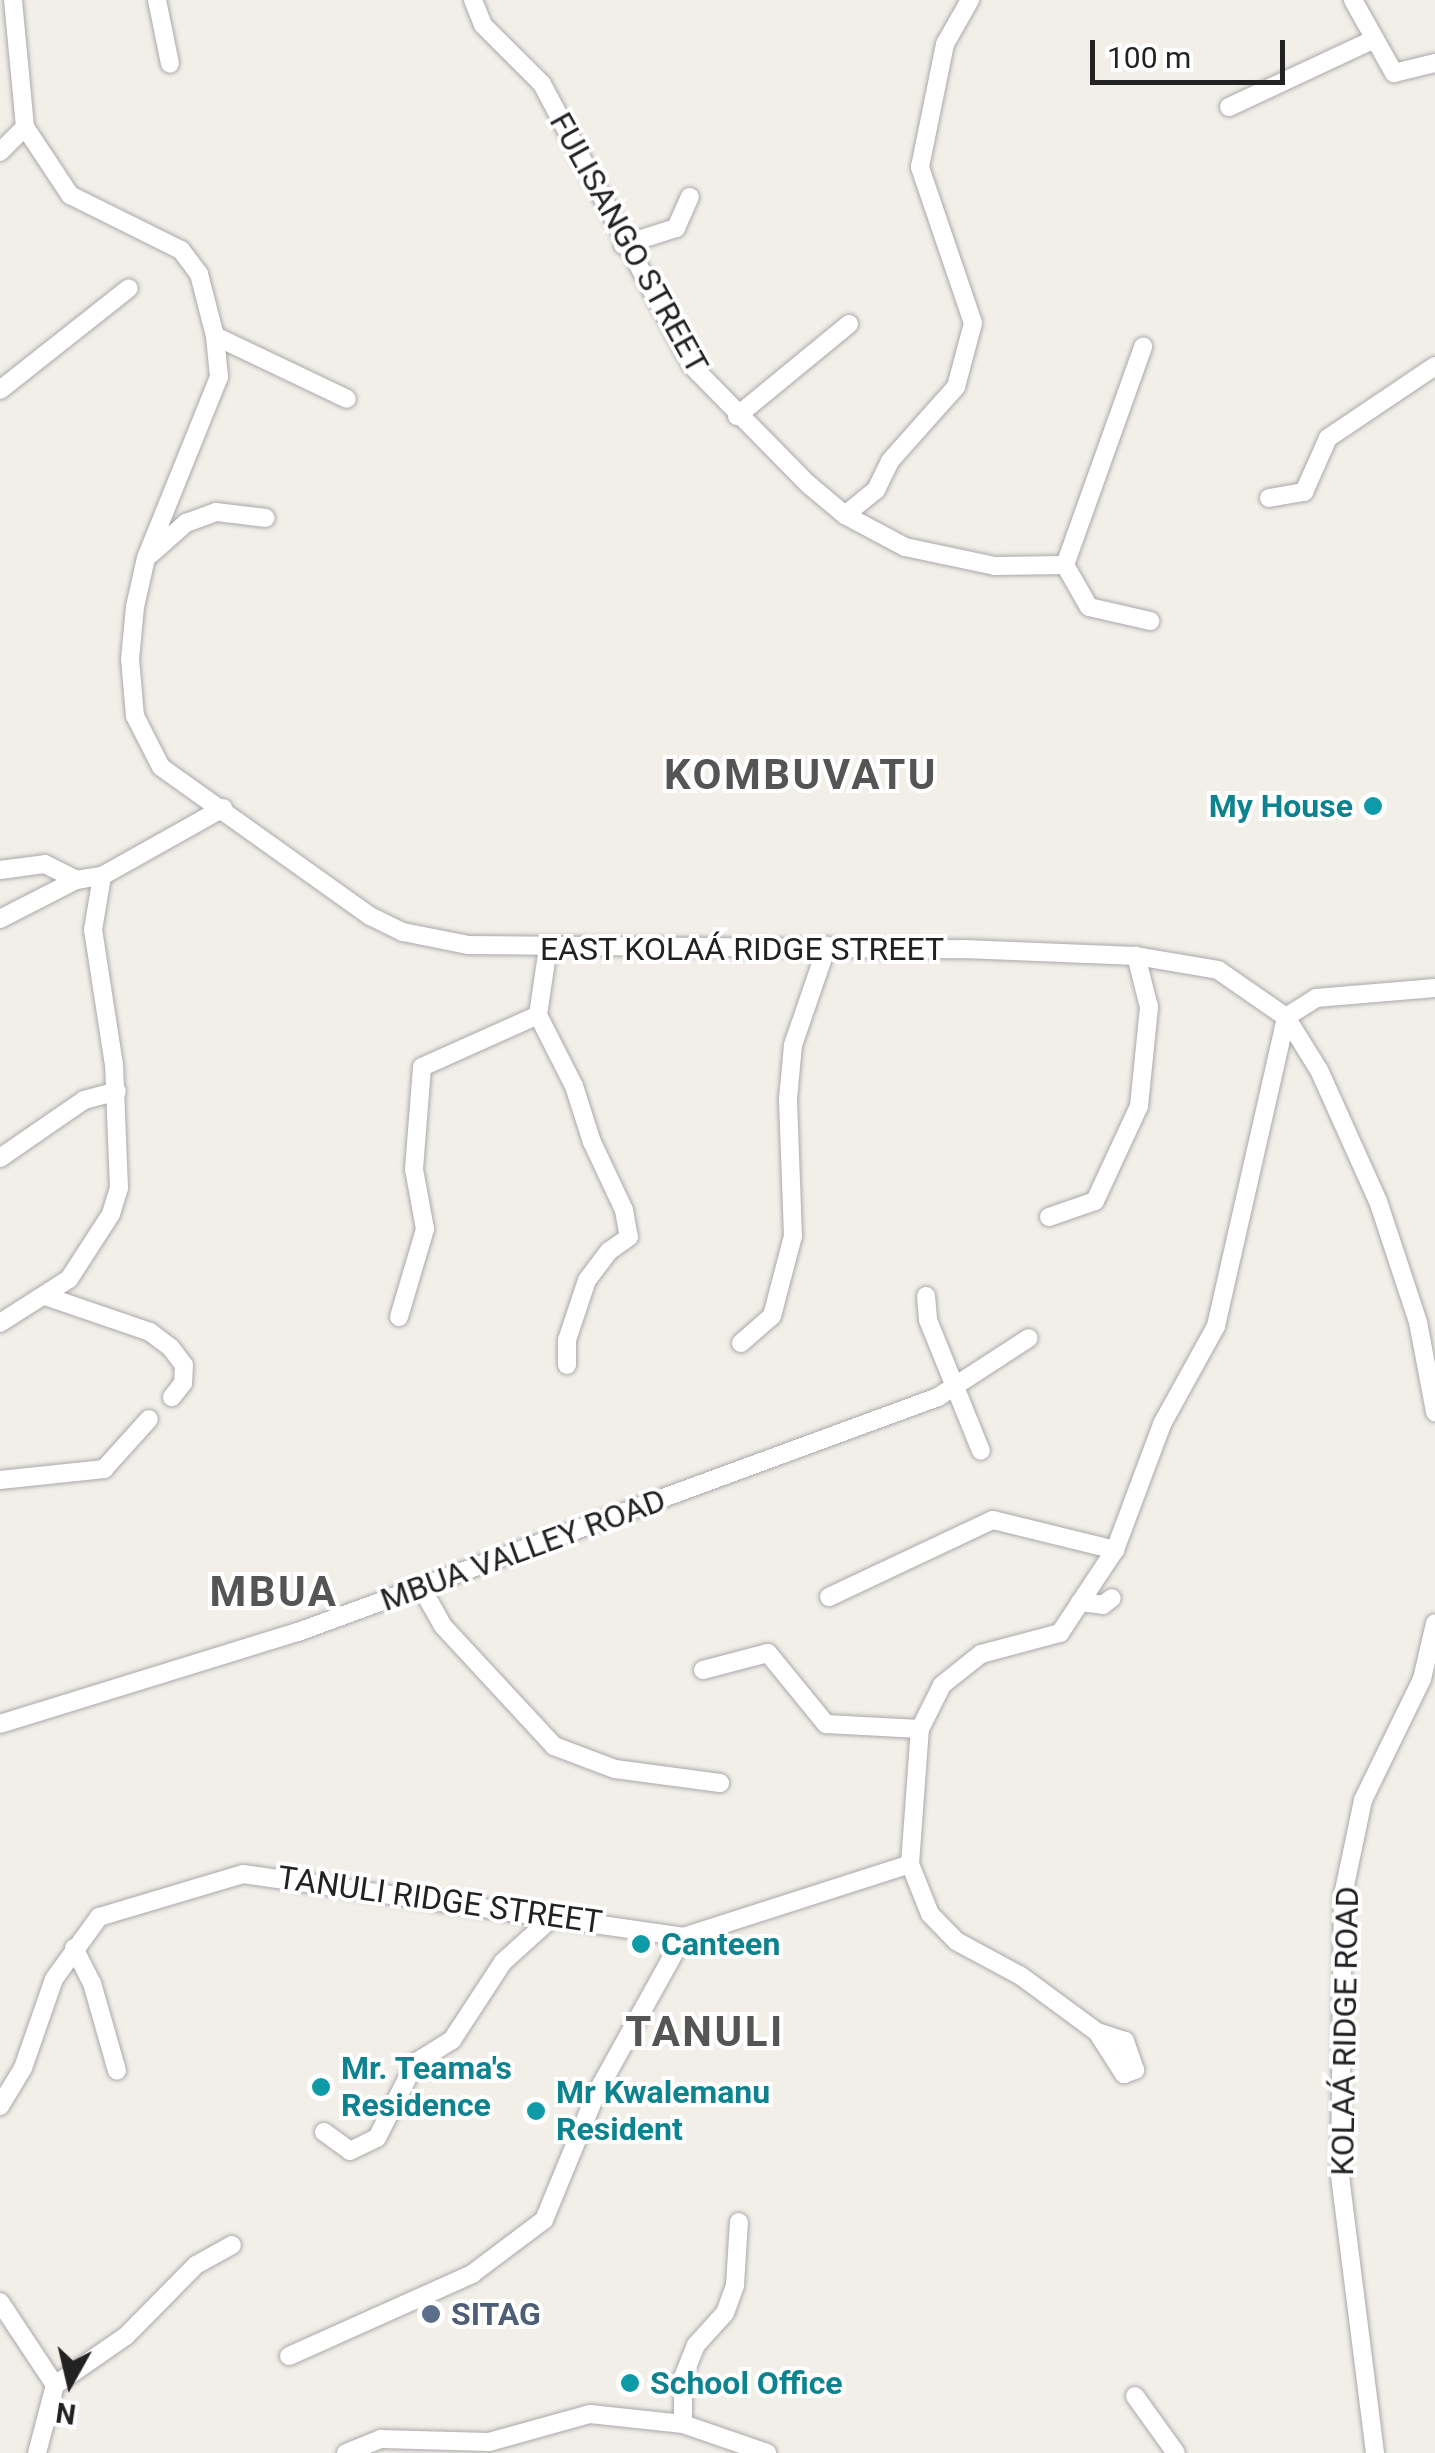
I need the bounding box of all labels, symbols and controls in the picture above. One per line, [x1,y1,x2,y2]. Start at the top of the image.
scale bar [1095,20,1290,82]
text: 100 m [1107,40,1191,75]
street label: FULISANGO STREET [541,106,717,380]
district label: KOMBUVATU [664,750,938,800]
place label: My House [1209,787,1353,825]
marker: My House [1362,795,1384,817]
street label: EAST KOLAÁ RIDGE STREET [540,930,944,968]
street label: MBUA VALLEY ROAD [375,1481,671,1619]
district label: MBUA [209,1567,339,1617]
street label: TANULI RIDGE STREET [275,1858,605,1942]
street label: KOLAÁ RIDGE ROAD [1323,1886,1367,2176]
place label: Canteen [661,1925,780,1963]
marker: Canteen [630,1933,652,1955]
district label: TANULI [625,2007,785,2057]
place label: Mr. Teama's Residence [341,2050,513,2125]
place label: Mr Kwalemanu Resident [556,2074,770,2149]
marker: Mr. Teama's Residence [310,2076,332,2098]
marker: Mr Kwalemanu Resident [525,2100,547,2122]
place label: SITAG [451,2295,541,2333]
marker: SITAG [420,2303,442,2325]
north arrow [20,2333,120,2433]
place label: School Office [650,2364,843,2402]
marker: School Office [619,2372,641,2394]
text: N [54,2395,78,2431]

